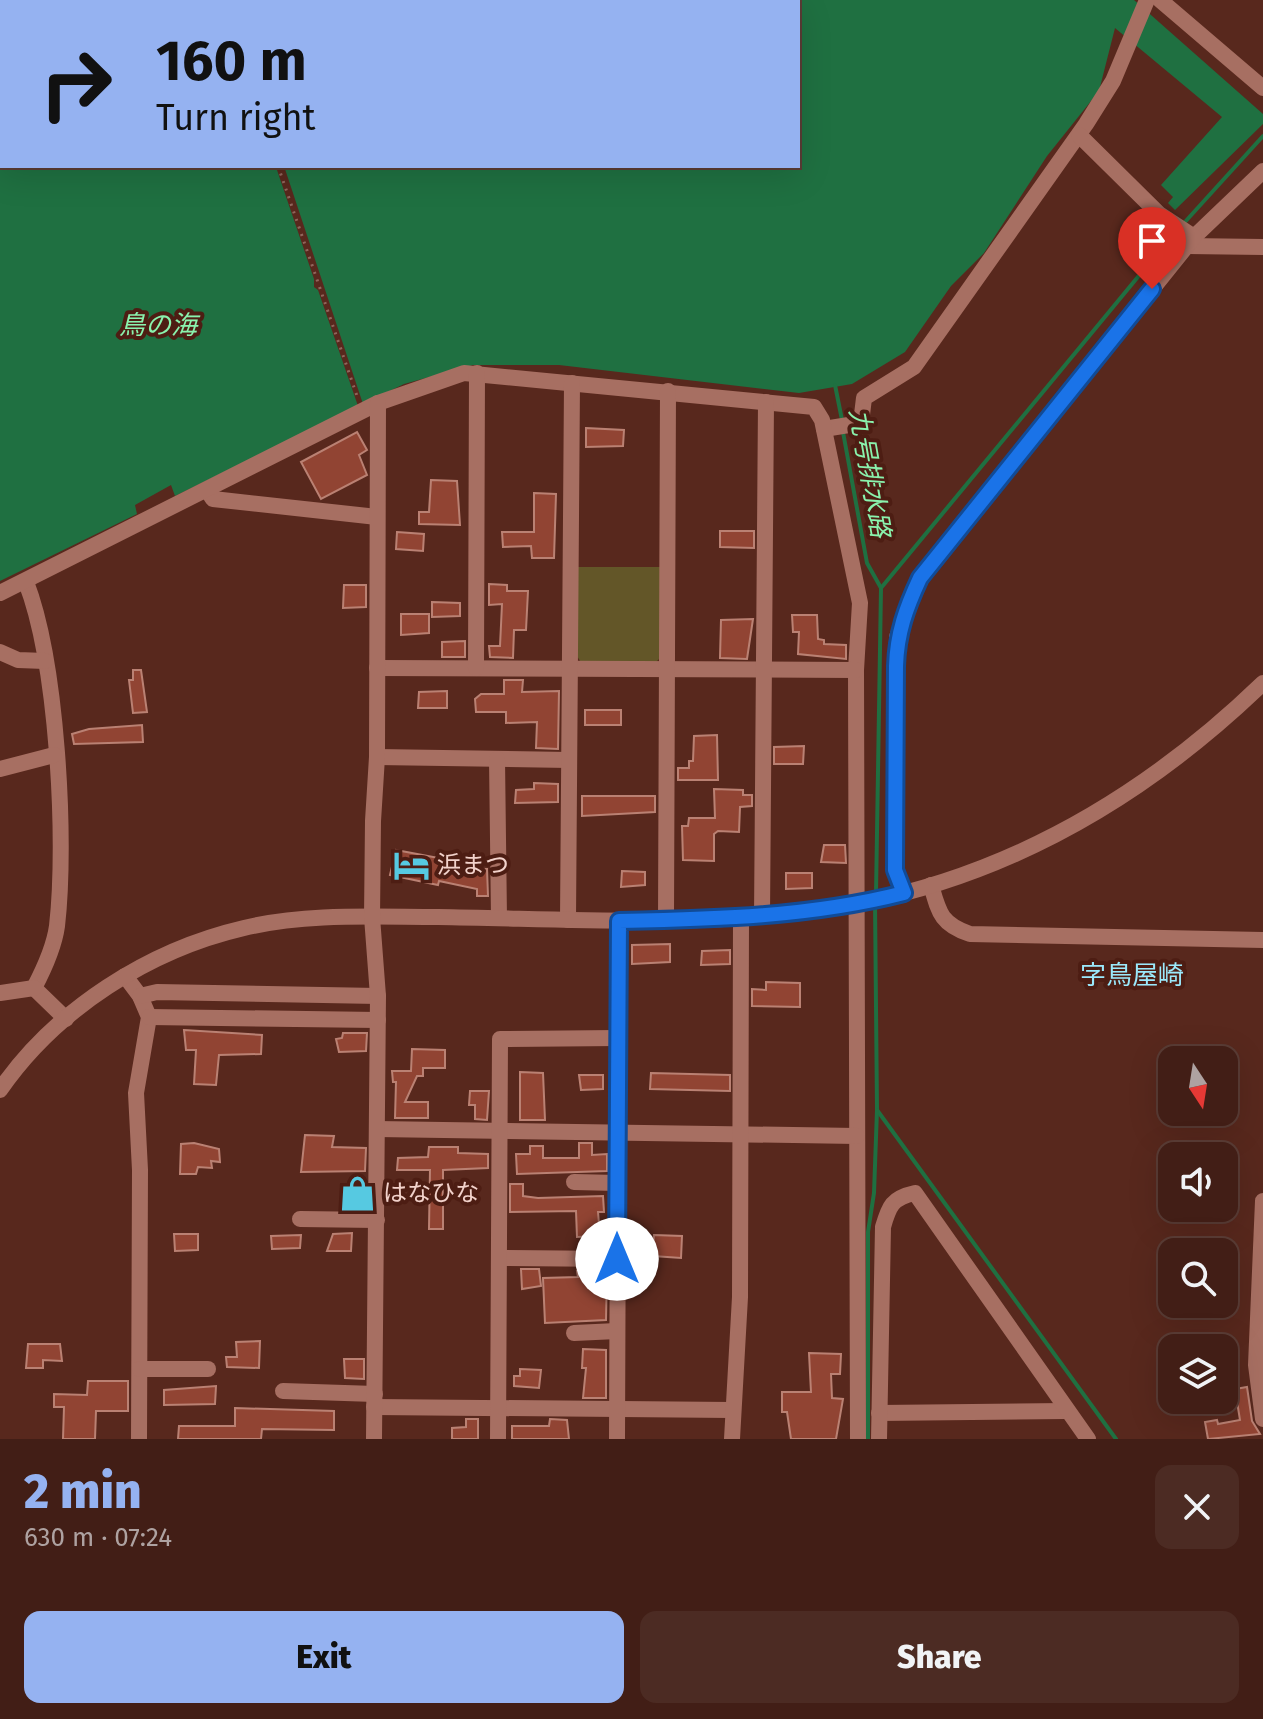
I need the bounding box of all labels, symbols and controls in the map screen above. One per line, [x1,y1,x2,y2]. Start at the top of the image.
text: 160 m [156,28,307,95]
icon: right [24,32,128,136]
text: Turn right [156,96,316,140]
pin [1118,207,1186,289]
icon: arrive [1130,219,1174,263]
water label: 鳥の海 [119,310,201,341]
water label: 九号排水路 [843,406,896,542]
hotel icon: 浜まつ [392,846,430,884]
place label: 浜まつ [437,851,509,879]
district label: 字鳥屋崎 [1080,960,1184,991]
north arrow [1158,1046,1238,1126]
map controls [1158,1046,1238,1414]
button: sound [1158,1142,1238,1222]
shop icon: はなひな [338,1174,376,1212]
place label: はなひな [383,1179,479,1207]
position arrow [575,1217,659,1301]
button: search [1158,1238,1238,1318]
button: layers [1158,1334,1238,1414]
text: 2 min [24,1463,142,1521]
button: close [1155,1465,1239,1549]
text: 630 m · 07:24 [24,1522,172,1553]
button: Exit [24,1611,624,1703]
button: Share [640,1611,1239,1703]

